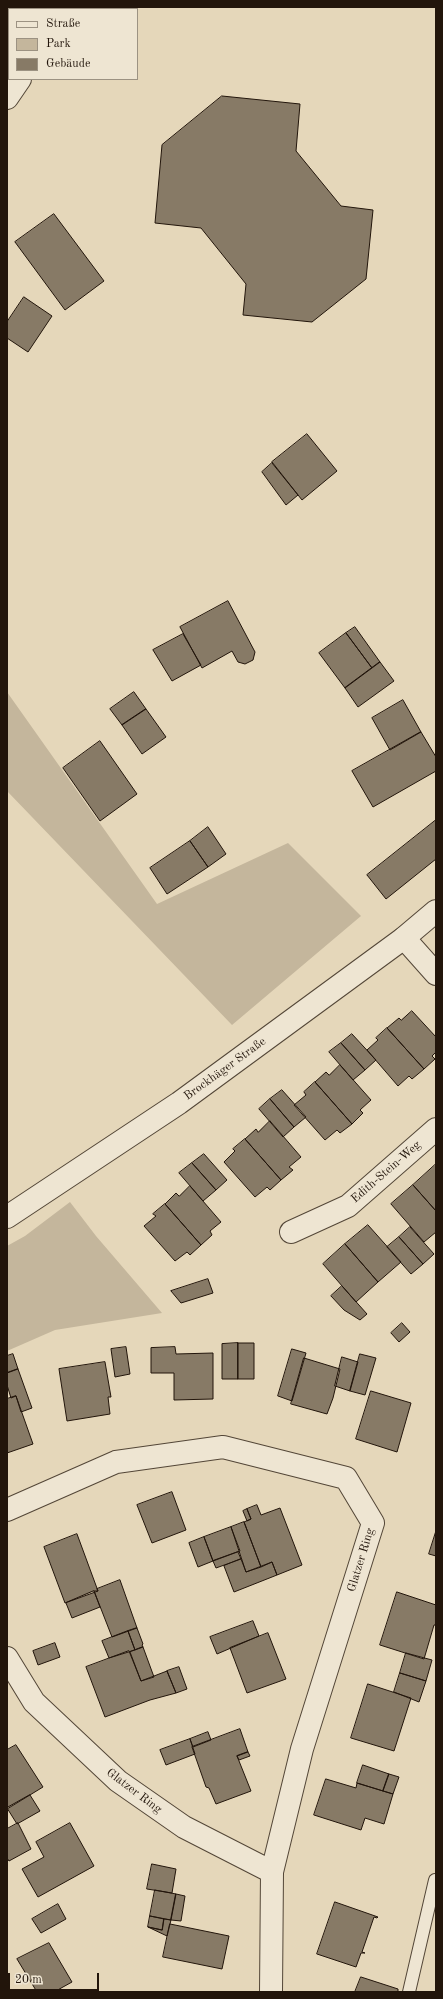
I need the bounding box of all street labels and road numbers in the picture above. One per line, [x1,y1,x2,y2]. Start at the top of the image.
street label: Brockhäger Straße [181,1034,269,1104]
street label: Edith-Stein-Weg [348,1138,424,1206]
street label: Glatzer Ring [344,1526,378,1594]
street label: Glatzer Ring [103,1765,165,1817]

